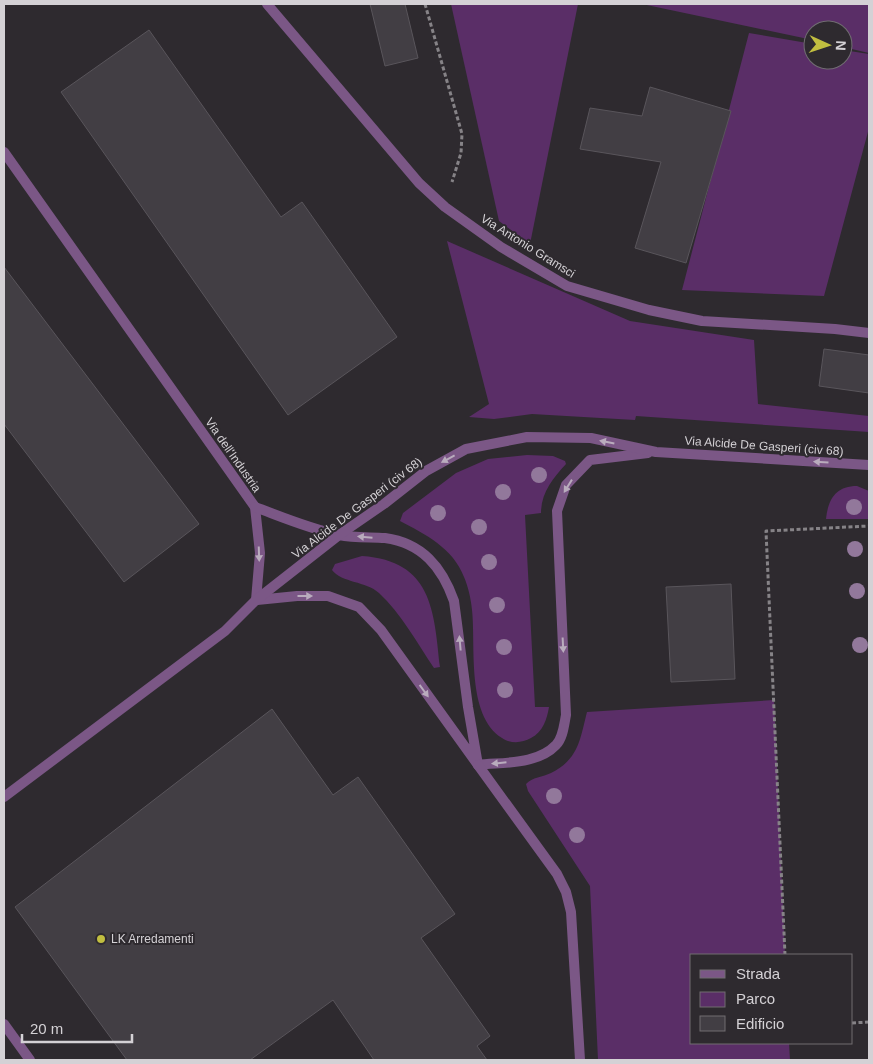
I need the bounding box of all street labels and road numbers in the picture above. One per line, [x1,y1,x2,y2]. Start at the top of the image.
street label: Via Antonio Gramsci [478,211,578,281]
street label: Via dell'Industria [202,415,264,495]
street label: Via Alcide De Gasperi (civ 68) [684,433,844,459]
street label: Via Alcide De Gasperi (civ 68) [289,455,425,561]

